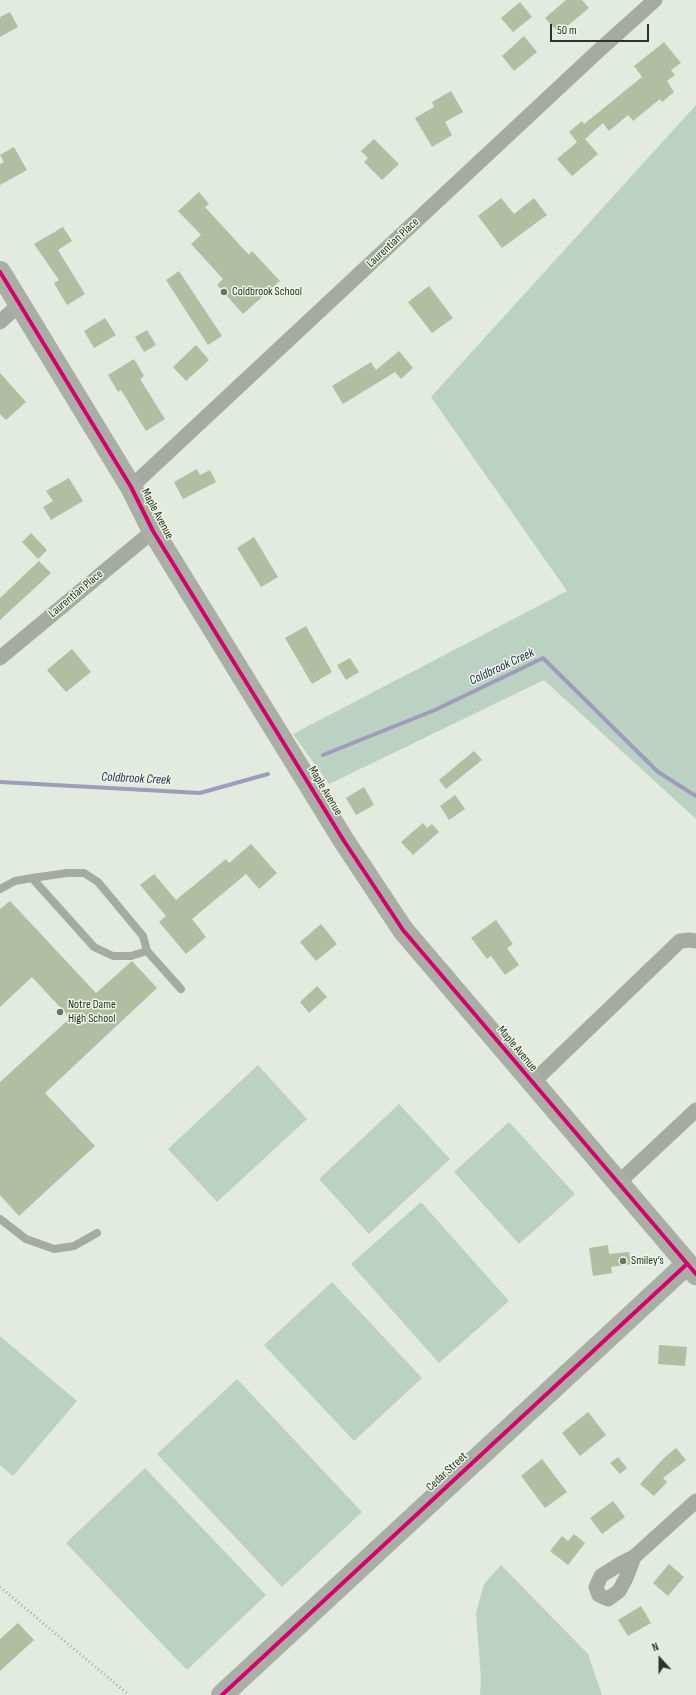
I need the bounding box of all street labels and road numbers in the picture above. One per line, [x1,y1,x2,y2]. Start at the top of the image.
street label: Laurentian Place [364,215,422,271]
street label: Maple Avenue [138,486,176,542]
street label: Laurentian Place [46,567,106,621]
street label: Maple Avenue [305,764,345,818]
street label: Maple Avenue [494,1023,540,1075]
street label: Cedar Street [424,1449,470,1495]

